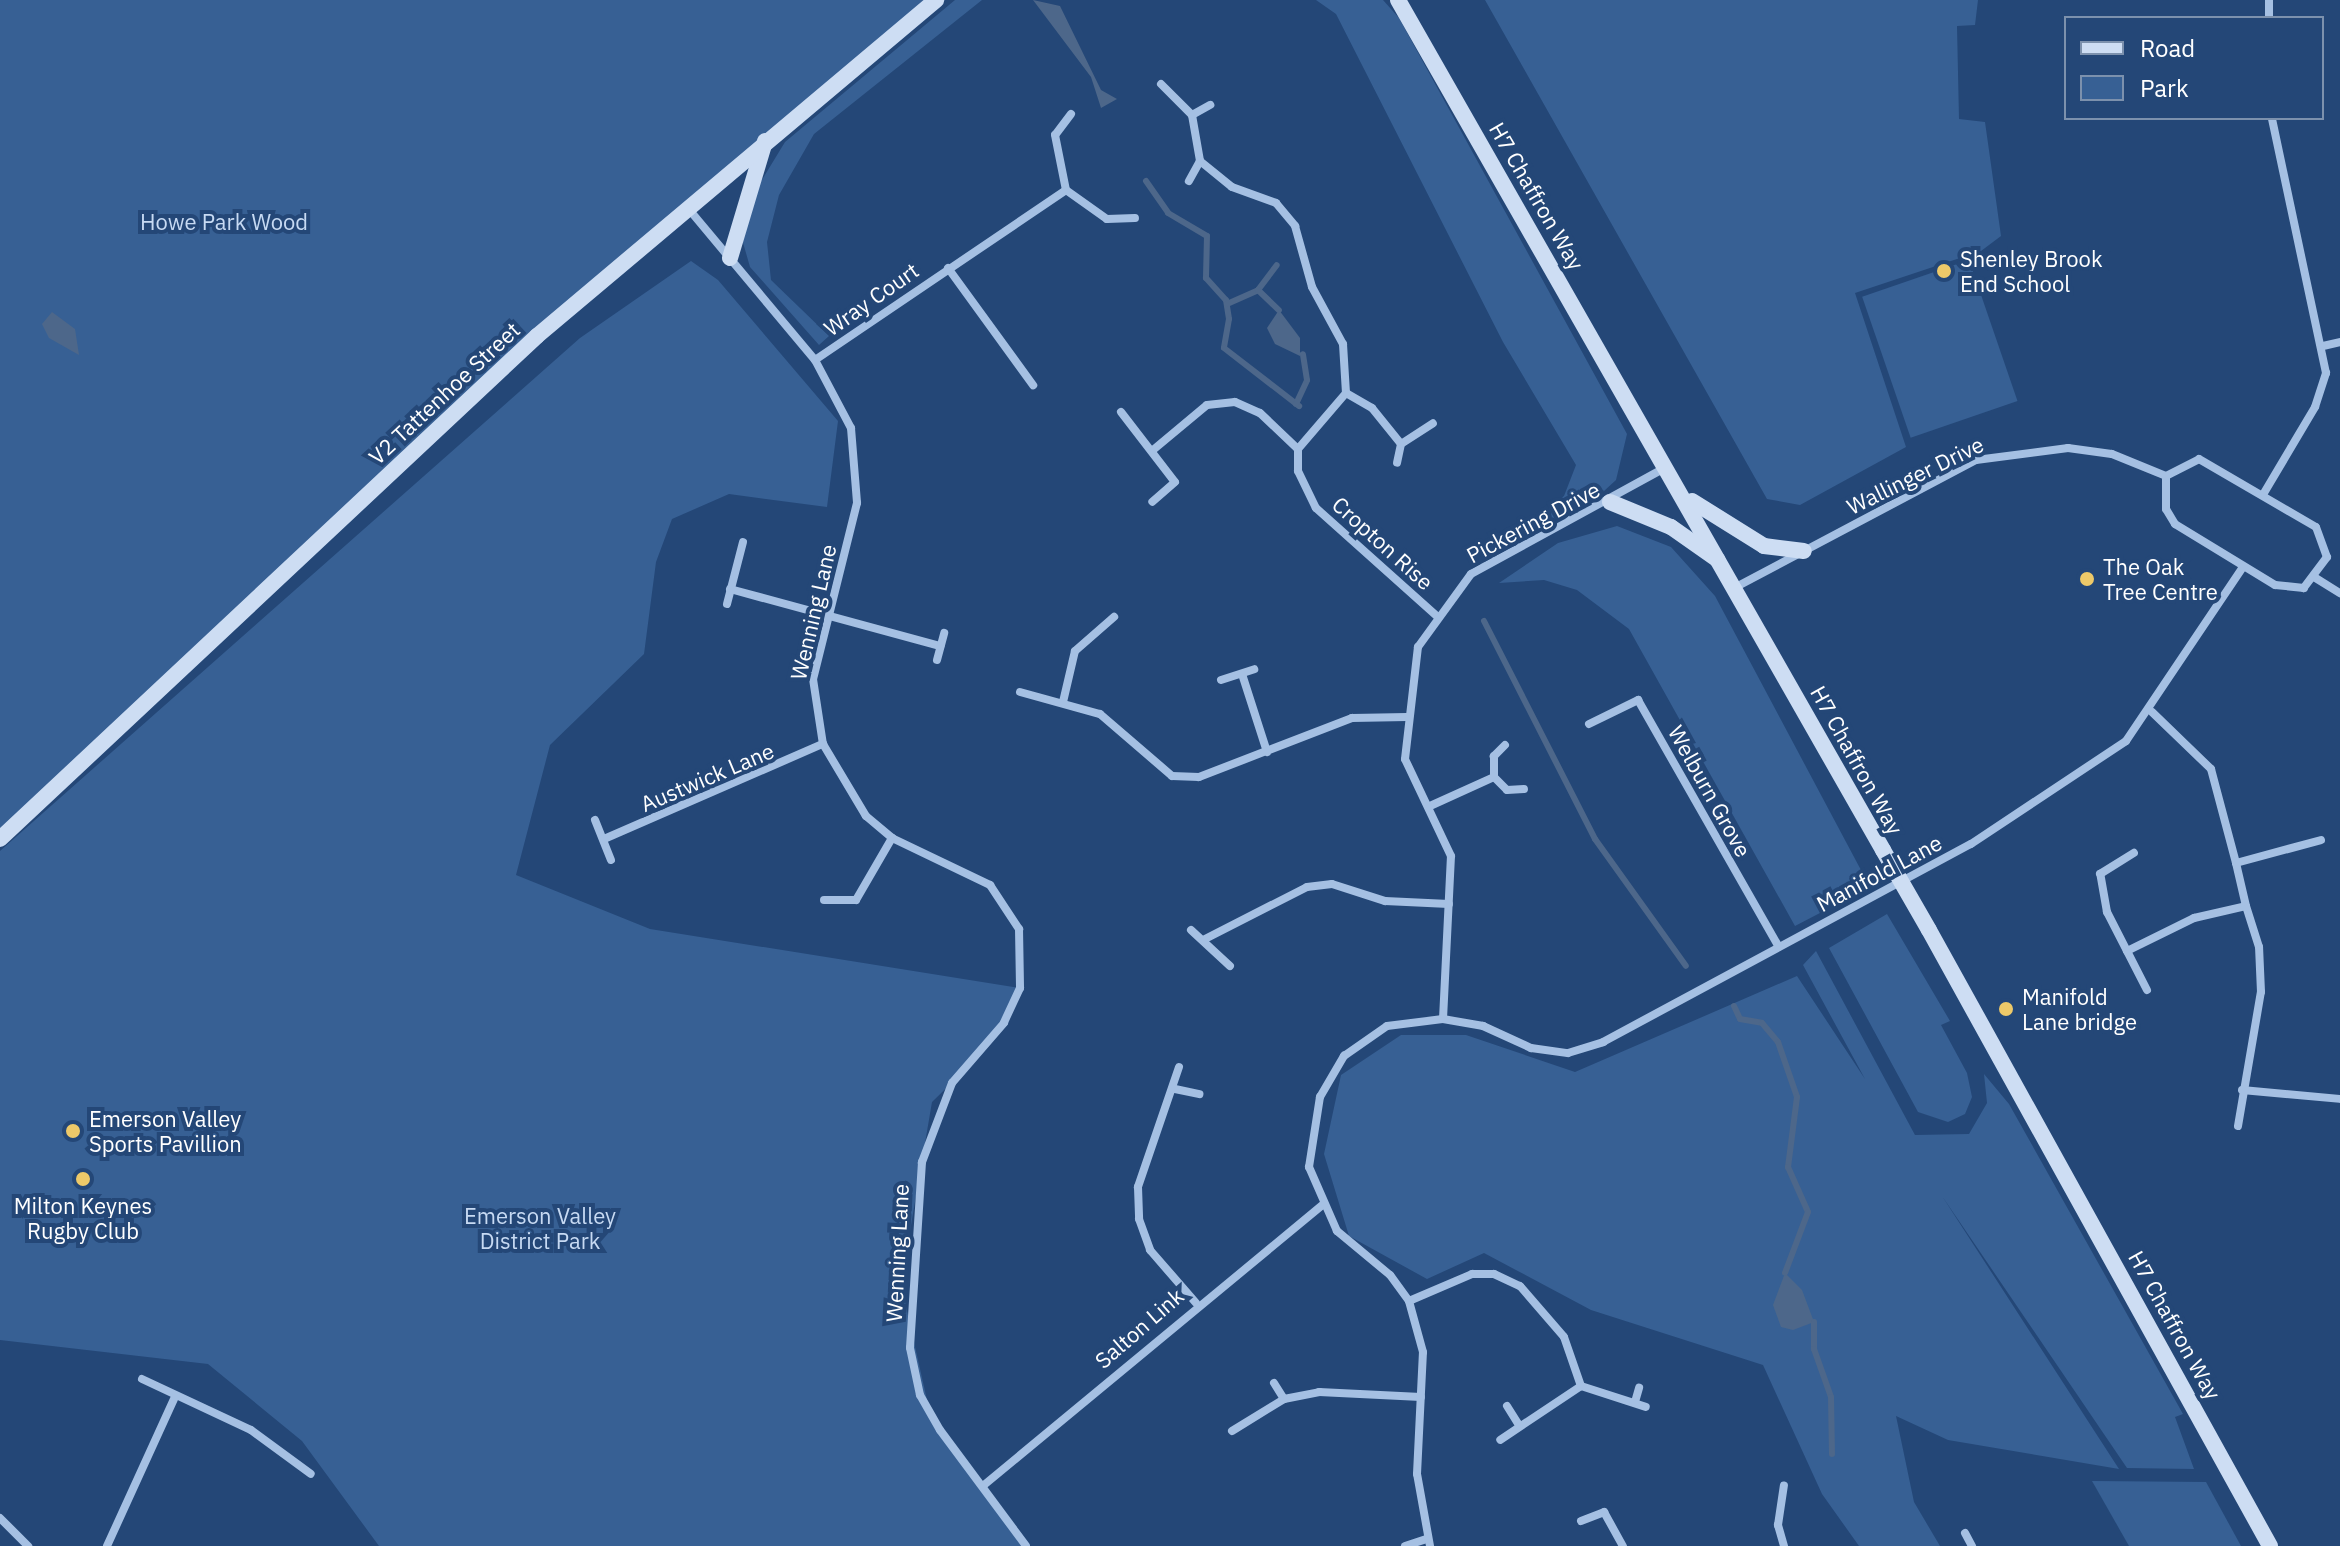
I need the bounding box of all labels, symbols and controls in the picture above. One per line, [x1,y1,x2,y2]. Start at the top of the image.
legend [2064,16,2324,120]
text: Road [2140,32,2195,64]
text: Park [2140,72,2189,104]
street label: H7 Chaffron Way [1484,117,1590,275]
park label: Howe Park Wood [140,209,308,235]
place label: Shenley Brook End School [1960,245,2103,296]
street label: Wray Court [819,257,923,341]
marker: Shenley Brook End School [1935,262,1953,280]
street label: V2 Tattenhoe Street [363,316,525,470]
street label: Wallinger Drive [1842,431,1988,519]
street label: Pickering Drive [1462,476,1604,568]
street label: Cropton Rise [1327,491,1439,595]
street label: Wenning Lane [785,542,841,682]
place label: The Oak Tree Centre [2103,553,2218,604]
marker: The Oak Tree Centre [2078,570,2096,588]
street label: H7 Chaffron Way [1805,681,1909,839]
street label: Welburn Grove [1663,721,1757,861]
street label: Austwick Lane [636,737,778,817]
street label: Manifold Lane [1812,829,1946,917]
place label: Manifold Lane bridge [2022,983,2137,1034]
marker: Manifold Lane bridge [1997,1000,2015,1018]
place label: Emerson Valley Sports Pavillion [89,1105,242,1156]
marker: Emerson Valley Sports Pavillion [64,1122,82,1140]
marker: Milton Keynes Rugby Club [74,1170,92,1188]
street label: Wenning Lane [880,1183,914,1323]
place label: Milton Keynes Rugby Club [14,1192,152,1244]
park label: Emerson Valley District Park [464,1202,616,1254]
street label: H7 Chaffron Way [2123,1246,2227,1404]
street label: Salton Link [1089,1282,1189,1374]

